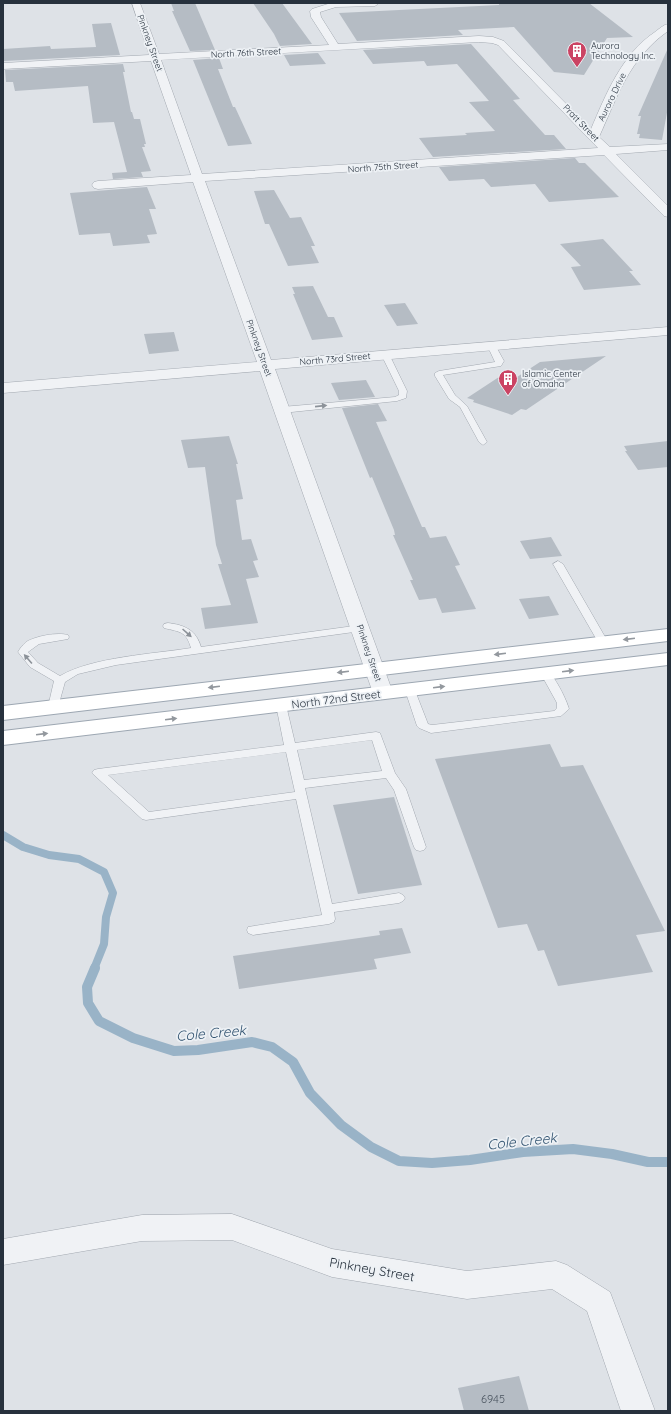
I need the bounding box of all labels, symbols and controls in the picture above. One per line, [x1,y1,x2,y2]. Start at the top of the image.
street label: Pinkney Street [135,13,166,73]
building icon: Aurora Technology Inc. [566,40,588,68]
place label: Aurora Technology Inc. [591,40,656,61]
street label: North 76th Street [210,45,281,60]
street label: Aurora Drive [595,71,628,123]
street label: Pratt Street [561,102,602,144]
street label: North 75th Street [347,159,419,174]
street label: Pinkney Street [244,318,275,378]
street label: North 73rd Street [299,350,371,367]
building icon: Islamic Center of Omaha [497,368,519,396]
place label: Islamic Center of Omaha [522,368,582,389]
one-way arrow [315,403,327,410]
street label: Pinkney Street [355,623,384,683]
one-way arrow [182,628,192,637]
one-way arrow [623,636,635,642]
one-way arrow [494,651,506,657]
one-way arrow [24,654,33,663]
one-way arrow [562,668,574,674]
one-way arrow [337,669,349,675]
one-way arrow [433,683,445,690]
one-way arrow [208,684,220,691]
street label: North 72nd Street [291,687,382,711]
one-way arrow [165,715,177,722]
one-way arrow [36,731,48,737]
water label: Cole Creek [175,1021,248,1045]
water label: Cole Creek [486,1128,559,1154]
street label: Pinkney Street [328,1254,416,1284]
house number: 6945 [481,1392,505,1406]

